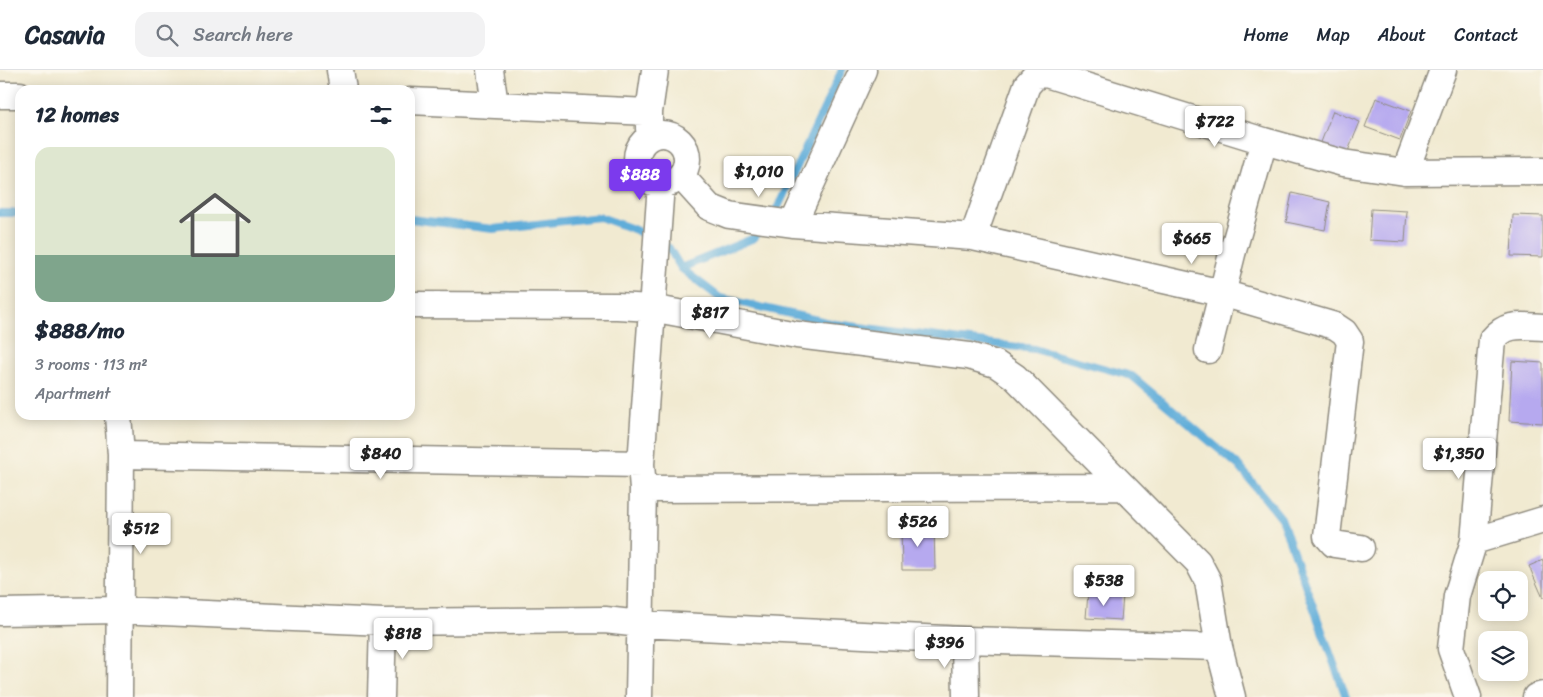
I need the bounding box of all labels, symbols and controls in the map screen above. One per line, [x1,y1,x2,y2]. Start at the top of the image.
search box [135,12,485,57]
text: Casavia [25,14,105,56]
text: Search here [193,18,293,51]
text: Home [1244,19,1289,51]
text: Map [1317,19,1350,51]
text: About [1378,19,1426,51]
text: Contact [1454,19,1518,51]
icon: search [153,21,181,49]
text: 12 homes [35,96,119,134]
icon: filters [367,101,395,129]
pin: $722 [1185,106,1245,148]
text: $722 [1196,107,1234,136]
pin: $1,010 [718,156,800,198]
text: $1,010 [734,157,784,186]
pin: $888 [610,158,670,201]
text: $888 [620,160,660,189]
icon: home [170,180,260,270]
pin: $665 [1162,222,1222,265]
text: $665 [1173,224,1211,253]
pin: $817 [680,296,740,339]
text: $817 [692,298,728,327]
text: $888/mo [35,312,124,350]
text: 3 rooms · 113 m² [35,350,147,379]
text: Apartment [35,379,111,408]
pin: $840 [351,438,411,480]
pin: $1,350 [1418,438,1500,480]
text: $840 [361,439,401,468]
text: $1,350 [1434,439,1484,468]
pin: $526 [888,506,948,548]
text: $526 [899,507,937,536]
pin: $512 [111,512,171,555]
text: $512 [123,514,159,543]
pin: $538 [1074,564,1134,607]
text: $538 [1085,566,1123,595]
map controls [1478,571,1528,681]
button: locate [1478,571,1528,621]
pin: $818 [373,618,433,660]
text: $818 [385,619,421,648]
pin: $396 [915,626,975,669]
text: $396 [926,628,964,657]
button: layers [1478,631,1528,681]

